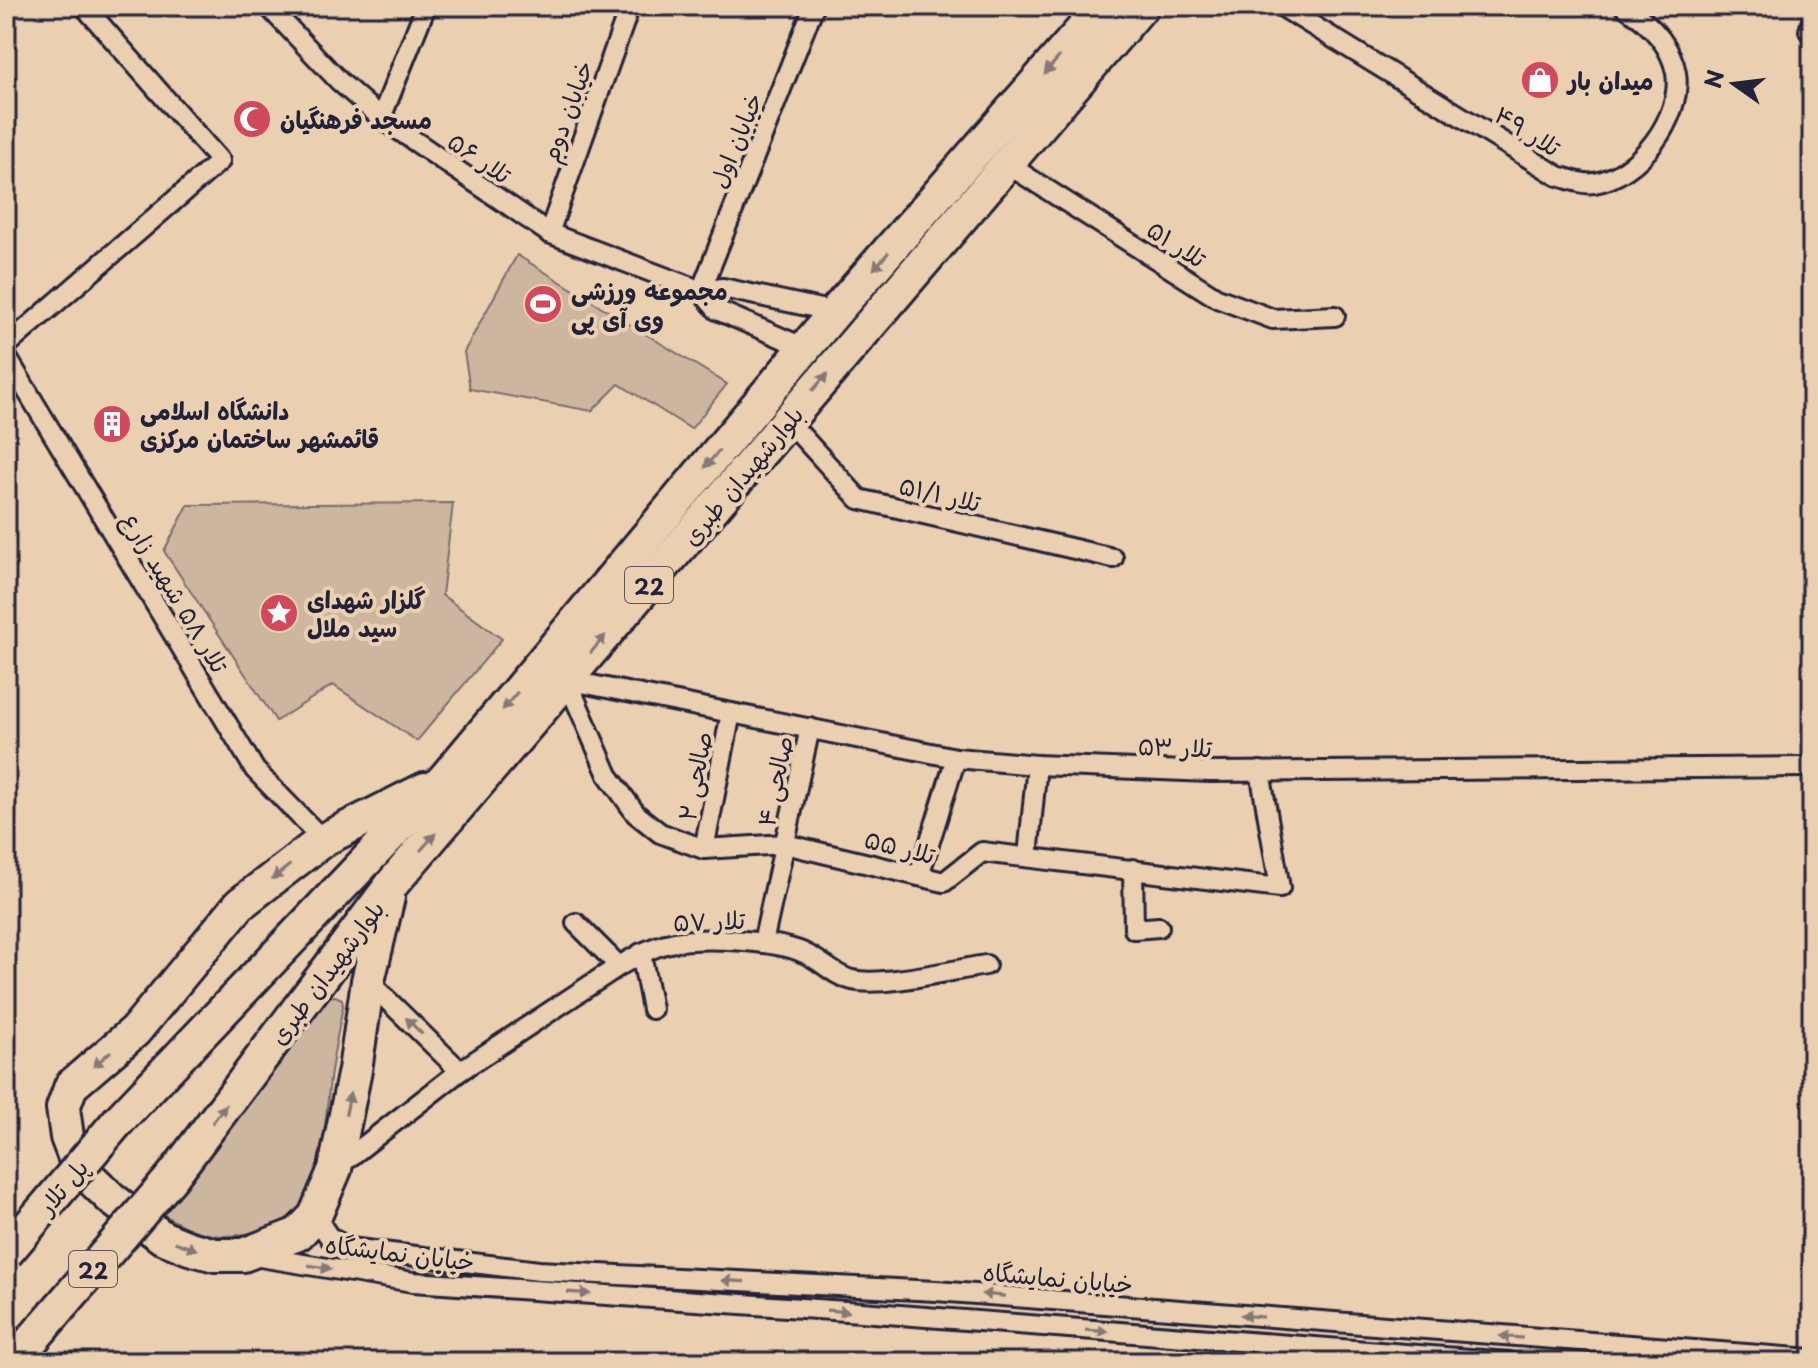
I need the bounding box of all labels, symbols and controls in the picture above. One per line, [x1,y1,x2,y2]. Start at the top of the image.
north arrow [1694,44,1774,124]
street label: خیابان دوم [531,55,604,168]
one-way arrow [1044,56,1062,75]
shop icon: میدان بار [1519,59,1561,101]
place label: میدان بار [1566,62,1654,98]
text: N [1695,66,1731,91]
street label: خیابان اول [700,87,770,193]
street label: تلار ۴۹ [1488,96,1569,165]
mosque icon: مسجد فرهنگیان [231,98,273,140]
place label: مسجد فرهنگیان [280,101,432,137]
street label: تلار ۵۶ [441,123,520,192]
street label: تلار ۵۱ [1140,210,1215,276]
one-way arrow [872,251,890,270]
place label: مجموعه ورزشی وی آی پی [571,272,728,336]
sports icon: مجموعه ورزشی وی آی پی [522,283,564,325]
one-way arrow [811,372,828,392]
place label: دانشگاه اسلامی قائمشهر ساختمان مرکزی [140,392,379,456]
street label: بلوارشهیدان طبری [673,397,811,553]
building icon: دانشگاه اسلامی قائمشهر ساختمان مرکزی [91,403,133,445]
one-way arrow [704,449,721,469]
street label: تلار ۵۱/۱ [896,466,985,520]
street label: تلار ۵۸ شهید زارع [113,505,239,680]
road number: 22 [625,567,673,603]
place label: گلزار شهدای سید ملال [307,581,426,645]
place icon: گلزار شهدای سید ملال [258,592,300,634]
one-way arrow [589,634,606,654]
one-way arrow [502,691,519,711]
street label: تلار ۵۳ [1137,727,1214,765]
street label: صالحی ۲ [668,728,720,824]
street label: صالحی ۴ [747,732,801,830]
street label: تلار ۵۵ [861,820,940,872]
one-way arrow [419,832,437,851]
one-way arrow [271,864,291,880]
street label: بلوارشهیدان طبری [260,892,392,1052]
street label: تلار ۵۷ [672,901,747,939]
one-way arrow [405,1017,424,1036]
one-way arrow [93,1050,112,1068]
one-way arrow [342,1091,355,1116]
one-way arrow [211,1104,226,1125]
street label: پل تلار [27,1150,96,1223]
street label: خیابان نمایشگاه [323,1225,477,1279]
one-way arrow [174,1240,198,1253]
road number: 22 [69,1251,117,1287]
street label: خیابان نمایشگاه [982,1253,1134,1301]
one-way arrow [308,1261,333,1274]
one-way arrow [720,1274,745,1287]
one-way arrow [567,1287,592,1300]
one-way arrow [980,1288,1005,1301]
one-way arrow [826,1305,851,1318]
one-way arrow [1239,1309,1264,1322]
one-way arrow [1085,1325,1110,1338]
one-way arrow [1498,1330,1523,1343]

